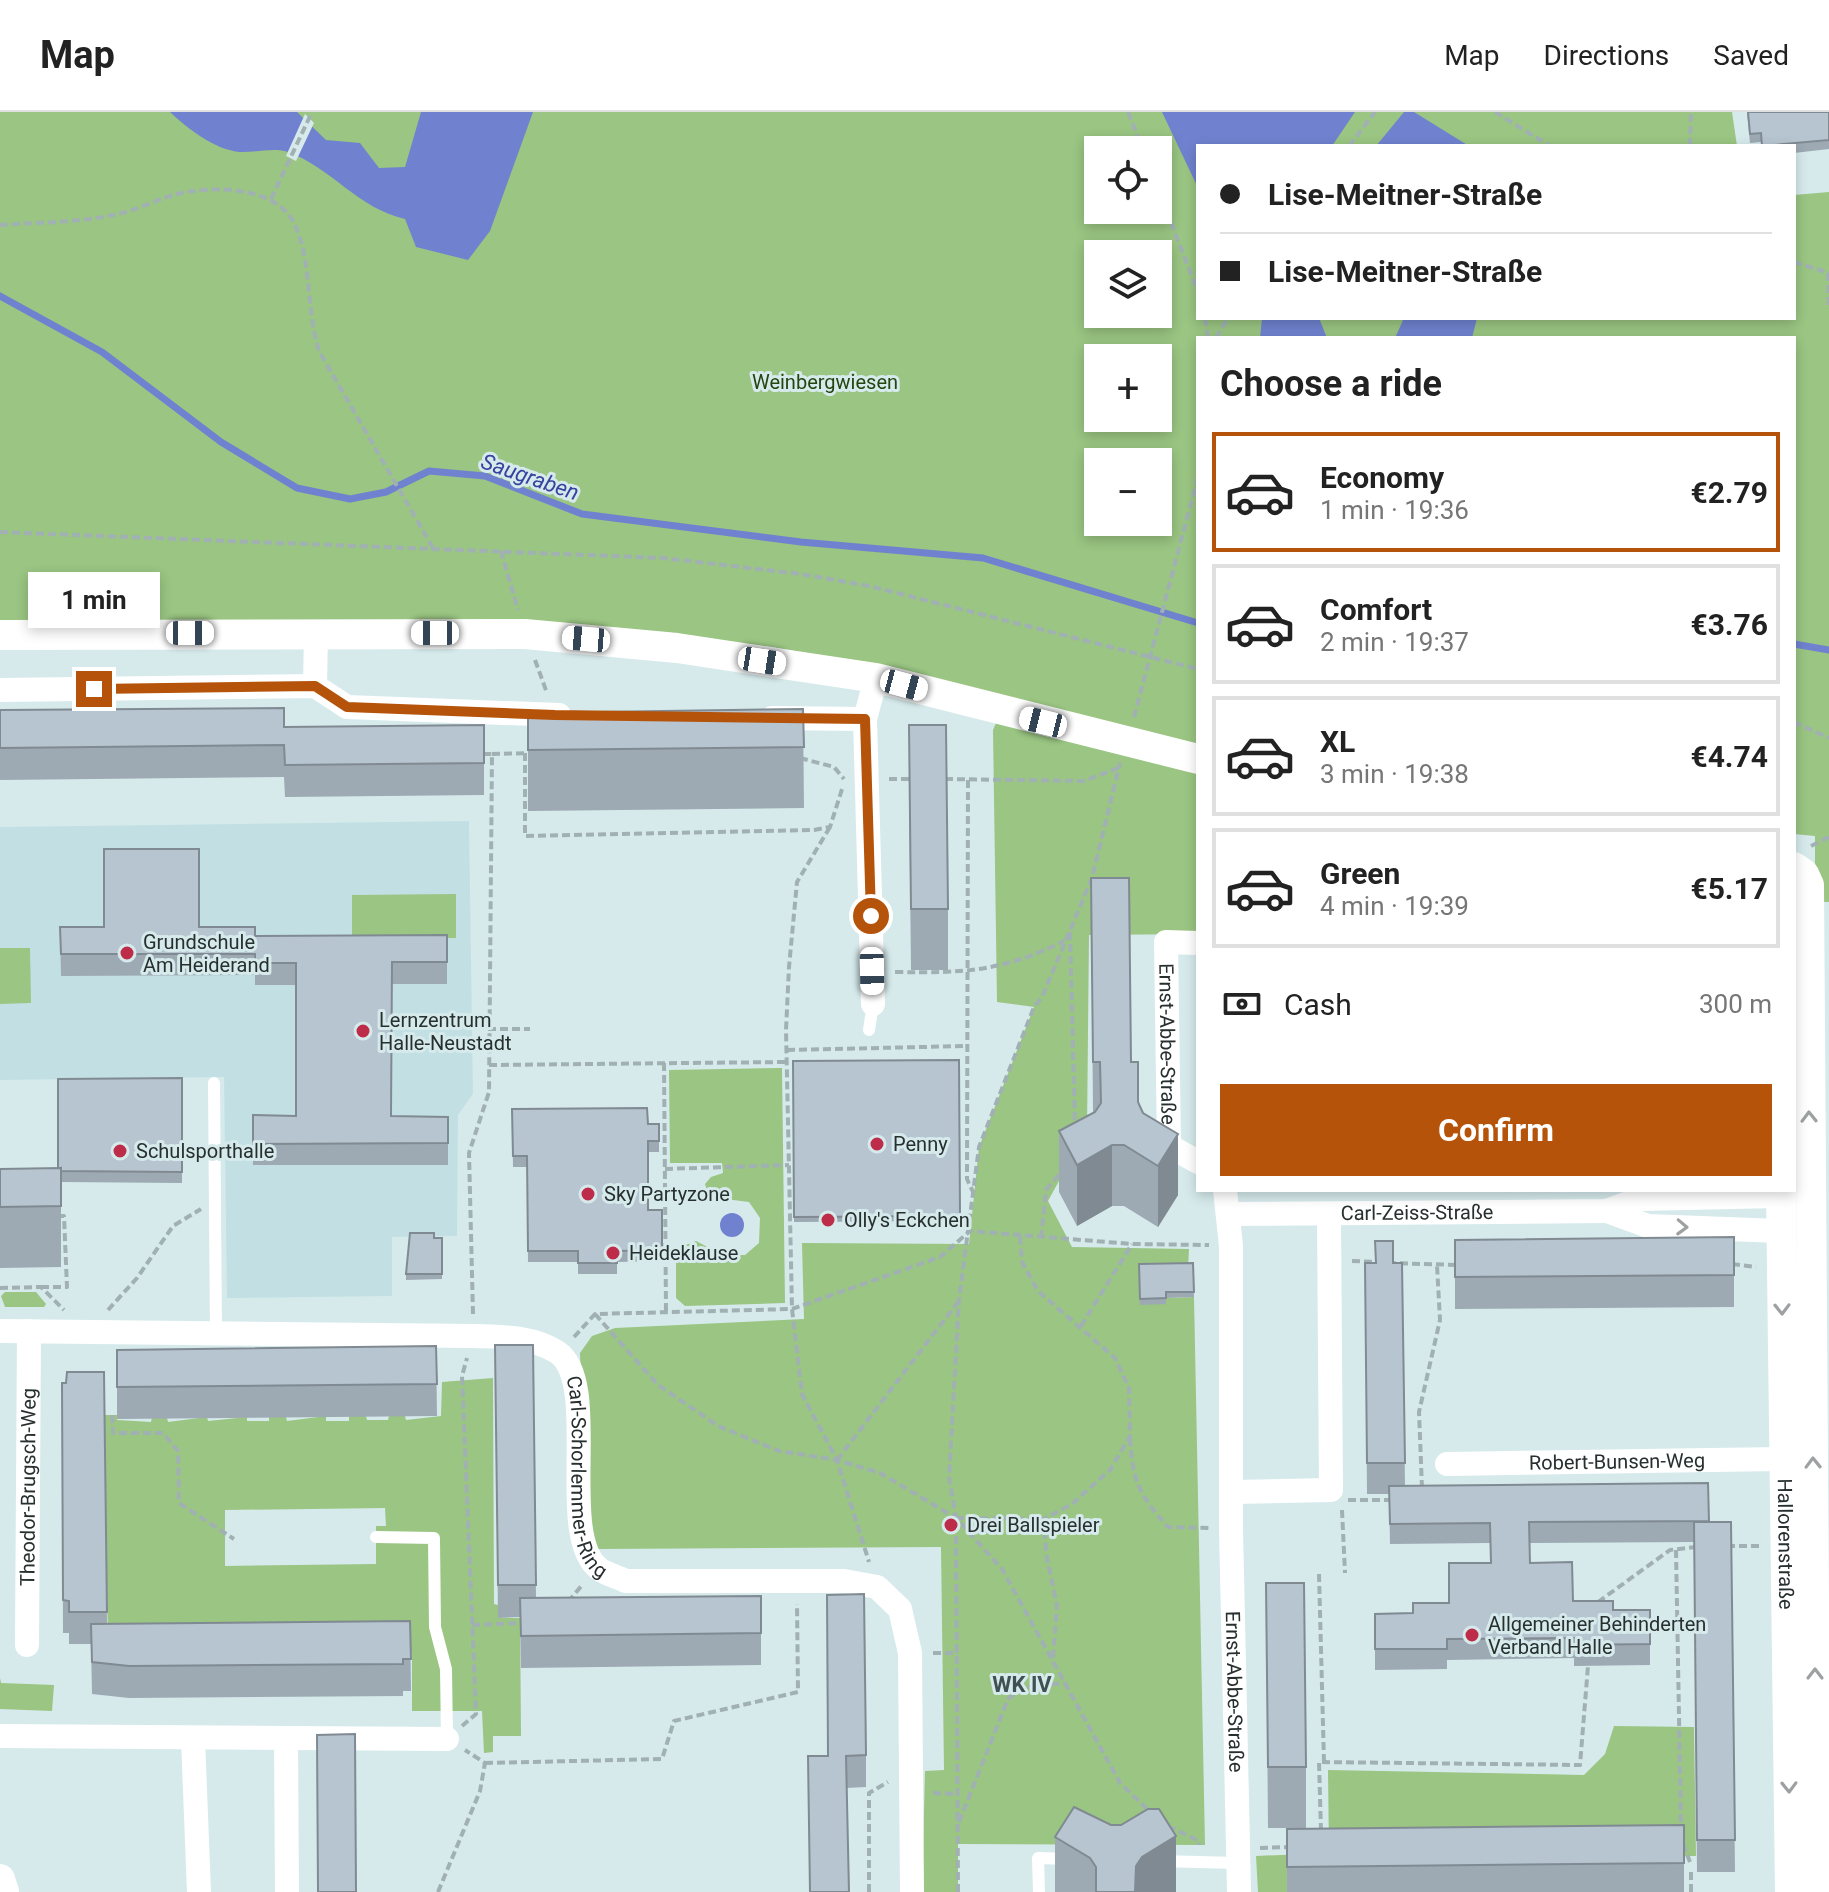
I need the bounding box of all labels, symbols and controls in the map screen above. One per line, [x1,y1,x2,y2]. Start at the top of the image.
text: Map [40,33,115,77]
text: Map [1444,39,1500,72]
text: Directions [1544,39,1669,72]
text: Saved [1713,39,1789,72]
map controls [1084,136,1172,536]
button: locate [1084,136,1172,224]
text: Lise-Meitner-Straße [1268,177,1542,212]
button: layers [1084,240,1172,328]
text: Lise-Meitner-Straße [1268,254,1542,289]
button: + [1084,344,1172,432]
text: Choose a ride [1220,363,1442,405]
park label: Weinbergwiesen [752,370,898,394]
button: − [1084,448,1172,536]
water label: Saugraben [478,449,582,505]
icon: car [1224,456,1296,528]
text: Economy [1320,460,1444,495]
text: €2.79 [1690,475,1768,510]
text: 1 min · 19:36 [1320,495,1469,525]
callout: 1 min [28,573,160,629]
text: 1 min [61,585,127,615]
icon: car [1224,588,1296,660]
text: Comfort [1320,592,1432,627]
text: €3.76 [1690,607,1768,642]
car [166,621,214,645]
car [411,621,459,645]
car [561,625,611,653]
text: 2 min · 19:37 [1320,627,1469,657]
car [736,645,788,677]
car [878,667,930,703]
route end [76,671,112,707]
car [1017,705,1069,739]
icon: car [1224,720,1296,792]
text: XL [1320,724,1355,759]
text: €4.74 [1690,739,1768,774]
text: 3 min · 19:38 [1320,759,1469,789]
icon: car [1224,852,1296,924]
text: Green [1320,856,1400,891]
text: €5.17 [1690,871,1768,906]
text: 4 min · 19:39 [1320,891,1469,921]
route start [853,898,889,934]
place label: Grundschule Am Heiderand [143,930,270,977]
marker: Grundschule Am Heiderand [118,944,136,962]
car [860,947,884,995]
street label: Ernst-Abbe-Straße [1154,963,1181,1125]
icon: cash [1220,982,1264,1026]
text: Cash [1284,987,1352,1022]
text: 300 m [1699,989,1772,1019]
place label: Lernzentrum Halle-Neustadt [379,1008,511,1055]
marker: Lernzentrum Halle-Neustadt [354,1022,372,1040]
button: Confirm [1220,1084,1772,1176]
one-way arrow [1800,1110,1818,1123]
place label: Penny [893,1132,948,1156]
marker: Penny [868,1135,886,1153]
place label: Schulsporthalle [136,1139,274,1163]
marker: Schulsporthalle [111,1142,129,1160]
place label: Sky Partyzone [604,1182,730,1206]
marker: Sky Partyzone [579,1185,597,1203]
street label: Carl-Zeiss-Straße [1341,1200,1493,1225]
place label: Olly's Eckchen [844,1208,970,1232]
marker: Olly's Eckchen [819,1211,837,1229]
one-way arrow [1676,1218,1689,1235]
place label: Heideklause [629,1241,738,1265]
marker: Heideklause [604,1244,622,1262]
one-way arrow [1773,1303,1791,1316]
street label: Carl-Schorlemmer-Ring [561,1373,612,1583]
street label: Theodor-Brugsch-Weg [15,1388,41,1586]
street label: Robert-Bunsen-Weg [1529,1448,1705,1475]
one-way arrow [1804,1456,1822,1469]
street label: Hallorenstraße [1773,1478,1798,1610]
place label: Drei Ballspieler [967,1513,1100,1537]
marker: Drei Ballspieler [942,1516,960,1534]
street label: Ernst-Abbe-Straße [1221,1611,1248,1773]
place label: Allgemeiner Behinderten Verband Halle [1488,1612,1706,1659]
marker: Allgemeiner Behinderten Verband Halle [1463,1626,1481,1644]
one-way arrow [1806,1667,1824,1680]
district label: WK IV [992,1672,1052,1697]
one-way arrow [1780,1781,1797,1794]

